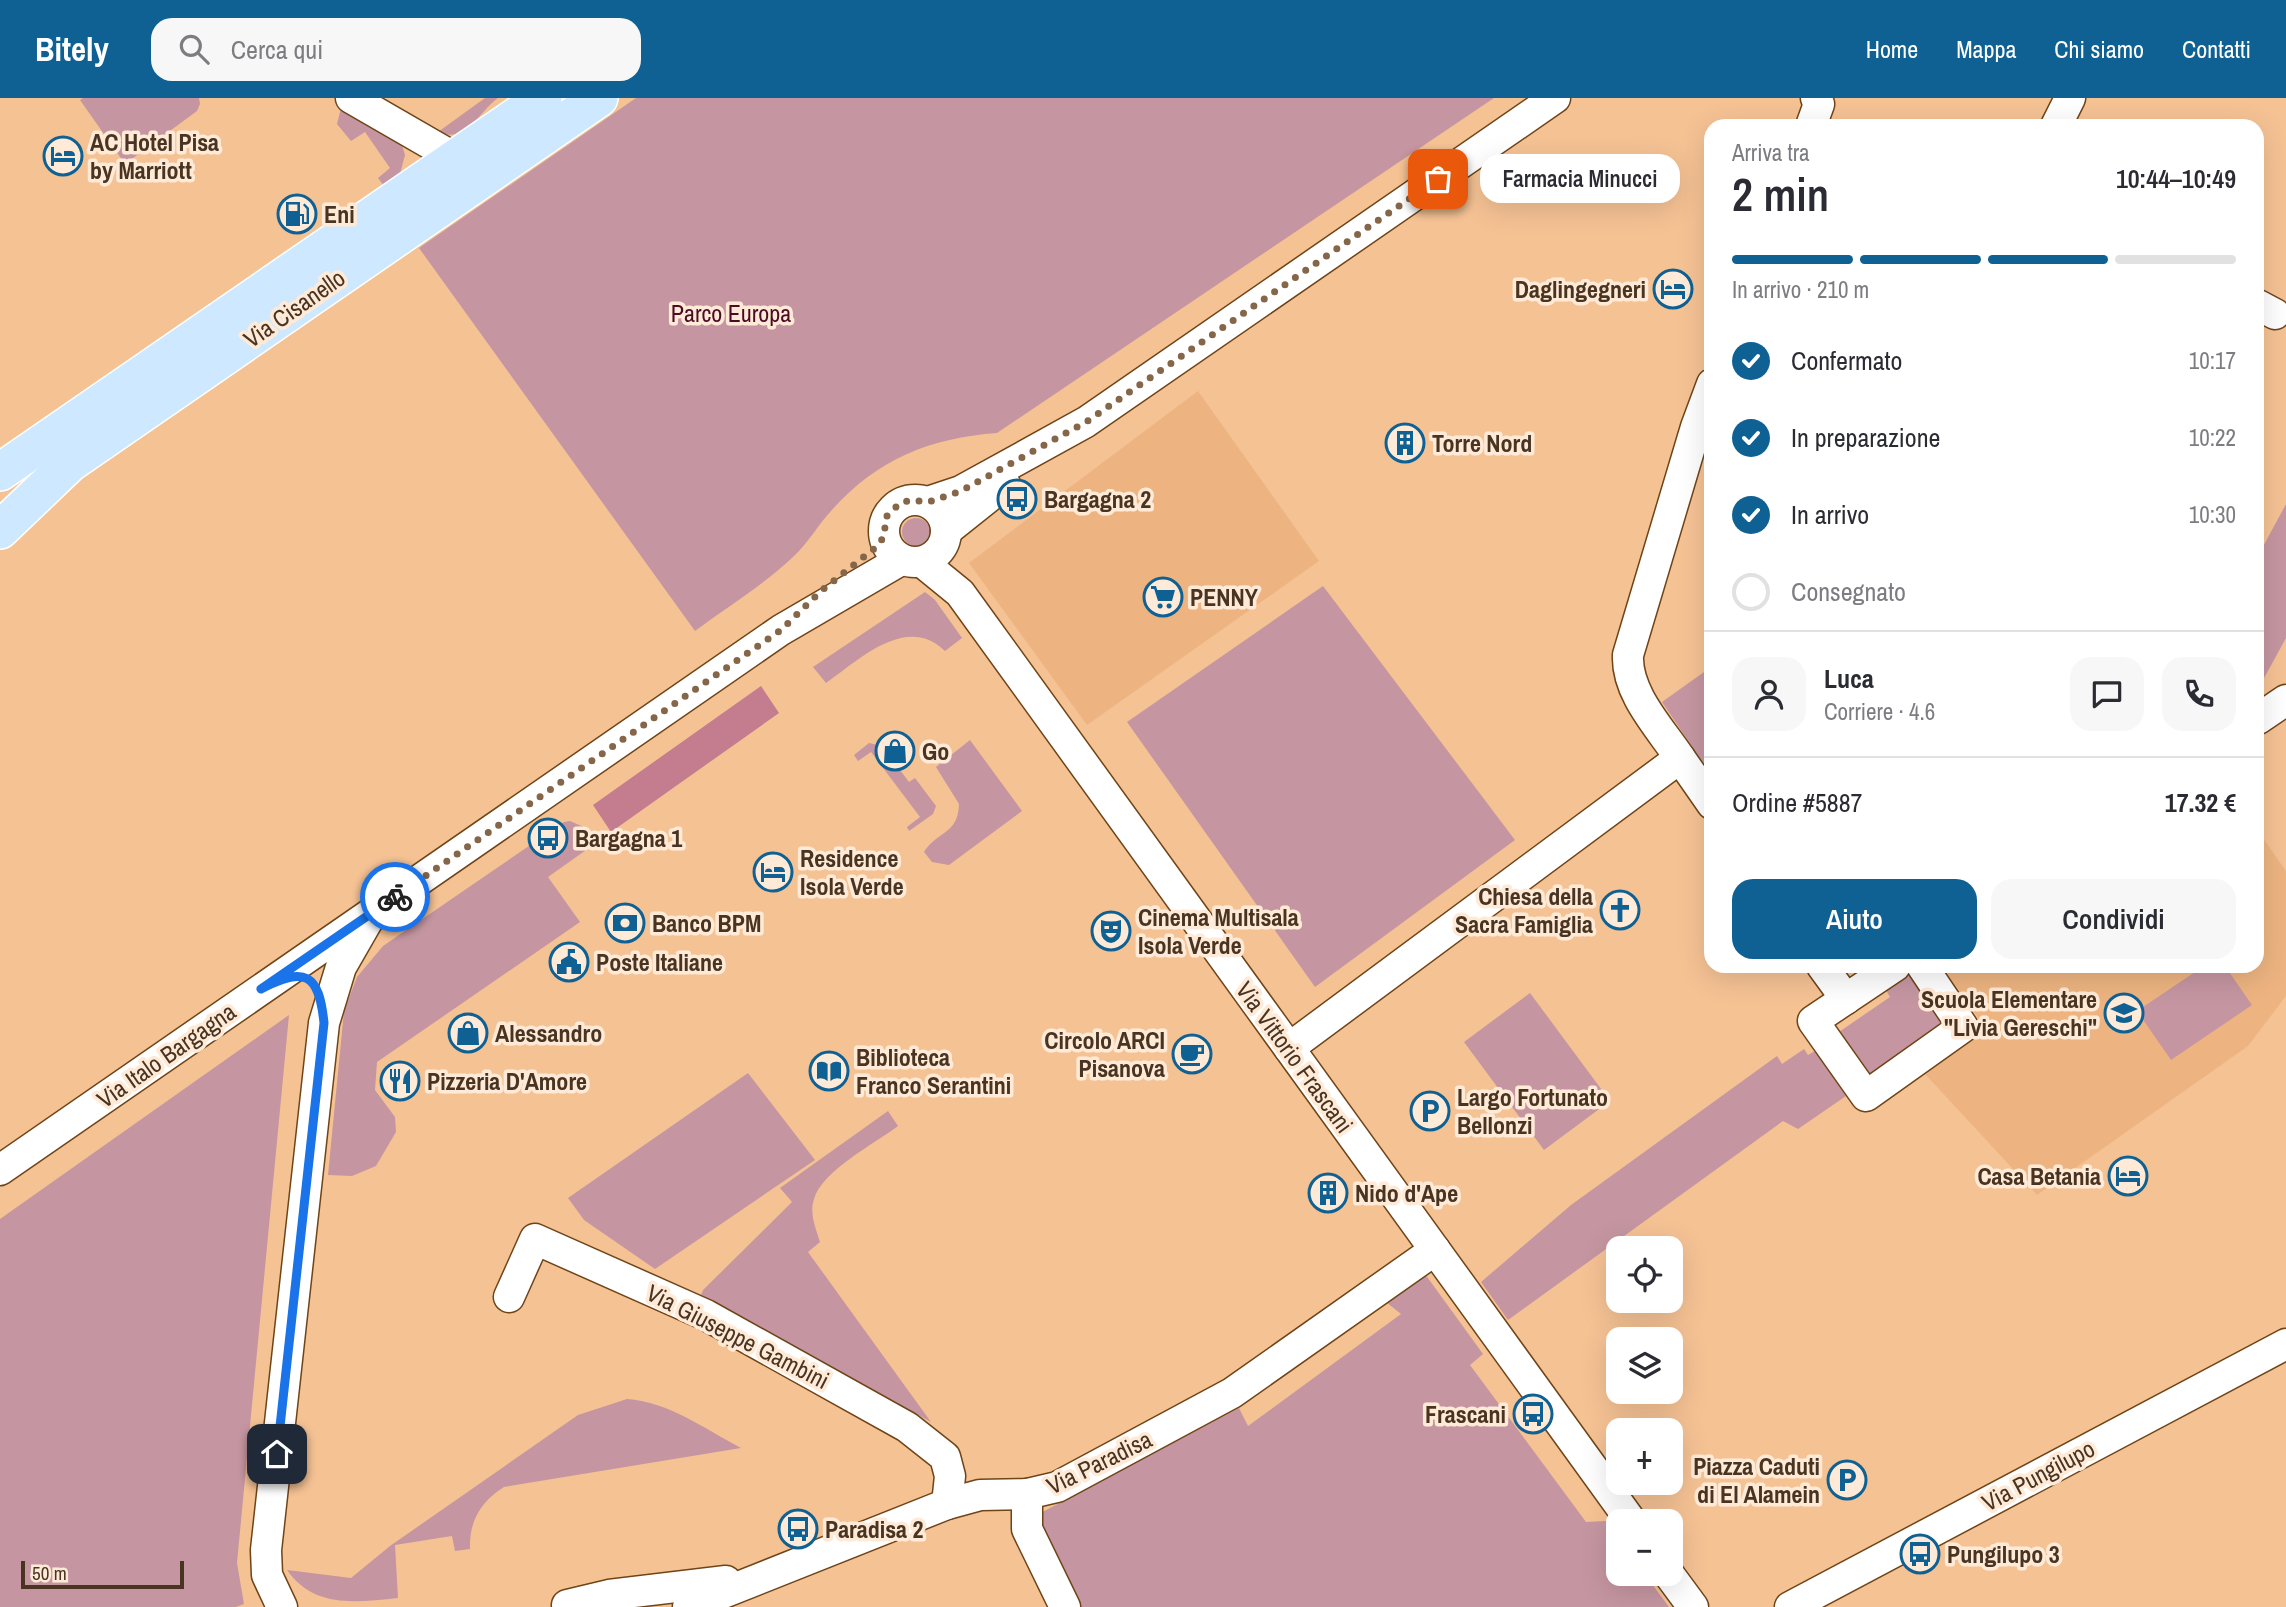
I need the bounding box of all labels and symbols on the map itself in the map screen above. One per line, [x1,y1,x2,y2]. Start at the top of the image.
place label: AC Hotel Pisa by Marriott [90,126,219,186]
hotel icon: AC Hotel Pisa by Marriott [42,135,84,177]
pin [1408,149,1468,209]
callout: Farmacia Minucci [1480,154,1680,204]
fuel station icon: Eni [276,193,318,235]
place label: Eni [324,198,355,230]
street label: Via Cisanello [237,261,351,355]
hotel icon: Daglingegneri [1652,268,1694,310]
place label: Daglingegneri [1515,273,1646,305]
park label: Parco Europa [671,297,791,329]
building icon: Torre Nord [1384,422,1426,464]
place label: Torre Nord [1432,427,1532,459]
bus stop icon: Bargagna 2 [996,478,1038,520]
place label: Bargagna 2 [1044,483,1151,515]
supermarket icon: PENNY [1142,576,1184,618]
place label: PENNY [1190,581,1259,613]
shop icon: Go [874,730,916,772]
place label: Go [922,735,949,767]
bus stop icon: Bargagna 1 [527,817,569,859]
place label: Bargagna 1 [575,822,682,854]
place label: Residence Isola Verde [800,842,904,902]
hotel icon: Residence Isola Verde [752,851,794,893]
courier [360,862,430,932]
place label: Chiesa della Sacra Famiglia [1455,880,1593,940]
church icon: Chiesa della Sacra Famiglia [1599,889,1641,931]
place label: Cinema Multisala Isola Verde [1138,901,1299,961]
bank icon: Banco BPM [604,902,646,944]
place label: Banco BPM [652,907,761,939]
theatre icon: Cinema Multisala Isola Verde [1090,910,1132,952]
public building icon: Poste Italiane [548,941,590,983]
place label: Poste Italiane [596,946,723,978]
street label: Via Vittorio Frascani [1229,975,1361,1139]
place label: Scuola Elementare "Livia Gereschi" [1921,983,2097,1043]
school or university icon: Scuola Elementare "Livia Gereschi" [2103,992,2145,1034]
street label: Via Italo Bargagna [90,995,242,1115]
shop icon: Alessandro [447,1012,489,1054]
place label: Alessandro [495,1017,602,1049]
place label: Circolo ARCI Pisanova [1044,1024,1165,1084]
cafe icon: Circolo ARCI Pisanova [1171,1033,1213,1075]
place label: Biblioteca Franco Serantini [856,1041,1011,1101]
library icon: Biblioteca Franco Serantini [808,1050,850,1092]
restaurant icon: Pizzeria D'Amore [379,1060,421,1102]
place label: Pizzeria D'Amore [427,1065,587,1097]
place label: Largo Fortunato Bellonzi [1457,1081,1608,1141]
parking icon: Largo Fortunato Bellonzi [1409,1090,1451,1132]
hotel icon: Casa Betania [2107,1155,2149,1197]
place label: Casa Betania [1977,1160,2101,1192]
building icon: Nido d'Ape [1307,1172,1349,1214]
place label: Nido d'Ape [1355,1177,1458,1209]
street label: Via Giuseppe Gambini [641,1276,835,1396]
bus stop icon: Frascani [1512,1393,1554,1435]
place label: Frascani [1425,1398,1506,1430]
street label: Via Paradisa [1041,1423,1157,1501]
pin [247,1424,307,1484]
street label: Via Pungilupo [1976,1432,2100,1518]
place label: Piazza Caduti di El Alamein [1693,1450,1820,1510]
parking icon: Piazza Caduti di El Alamein [1826,1459,1868,1501]
bus stop icon: Paradisa 2 [777,1508,819,1550]
place label: Paradisa 2 [825,1513,924,1545]
bus stop icon: Pungilupo 3 [1899,1533,1941,1575]
place label: Pungilupo 3 [1947,1538,2060,1570]
scale bar [21,1558,184,1590]

